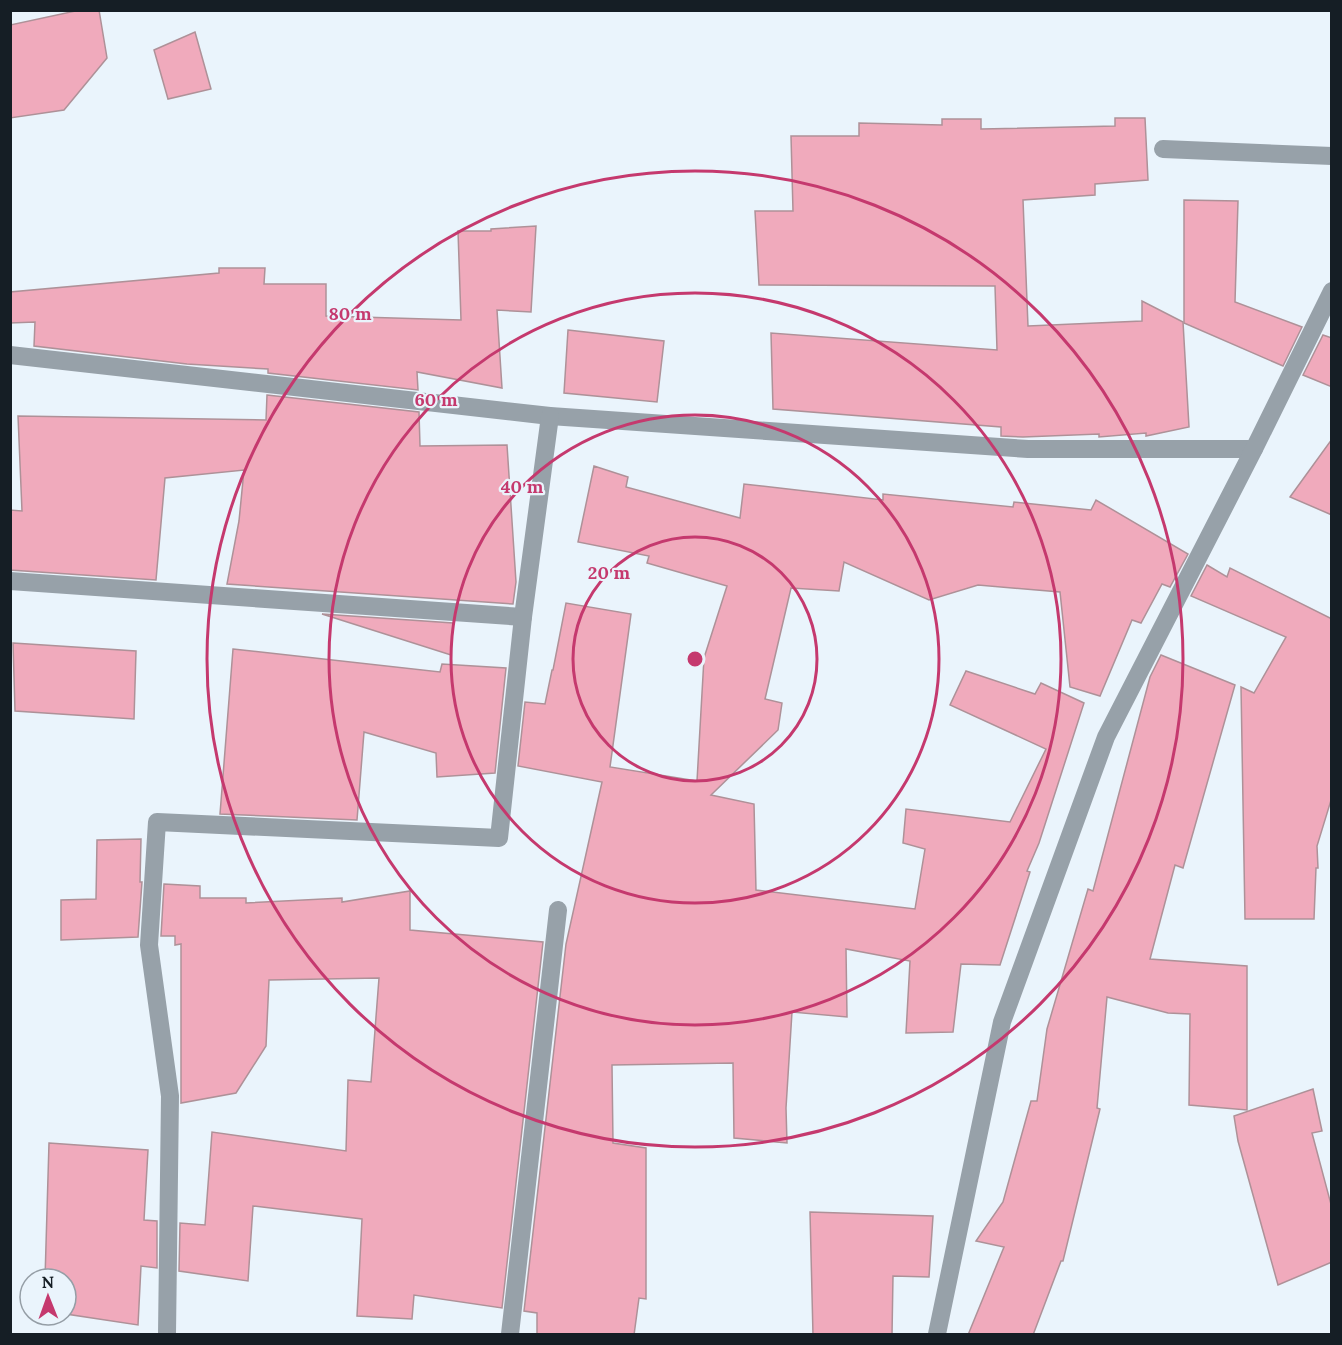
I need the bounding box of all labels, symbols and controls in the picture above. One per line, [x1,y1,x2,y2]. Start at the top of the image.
text: 80 m [328,302,372,325]
text: 60 m [414,388,458,411]
text: 40 m [501,475,544,498]
text: 20 m [588,561,631,584]
centre of rings [685,649,705,669]
north arrow [18,1267,78,1327]
text: N [41,1272,54,1292]

